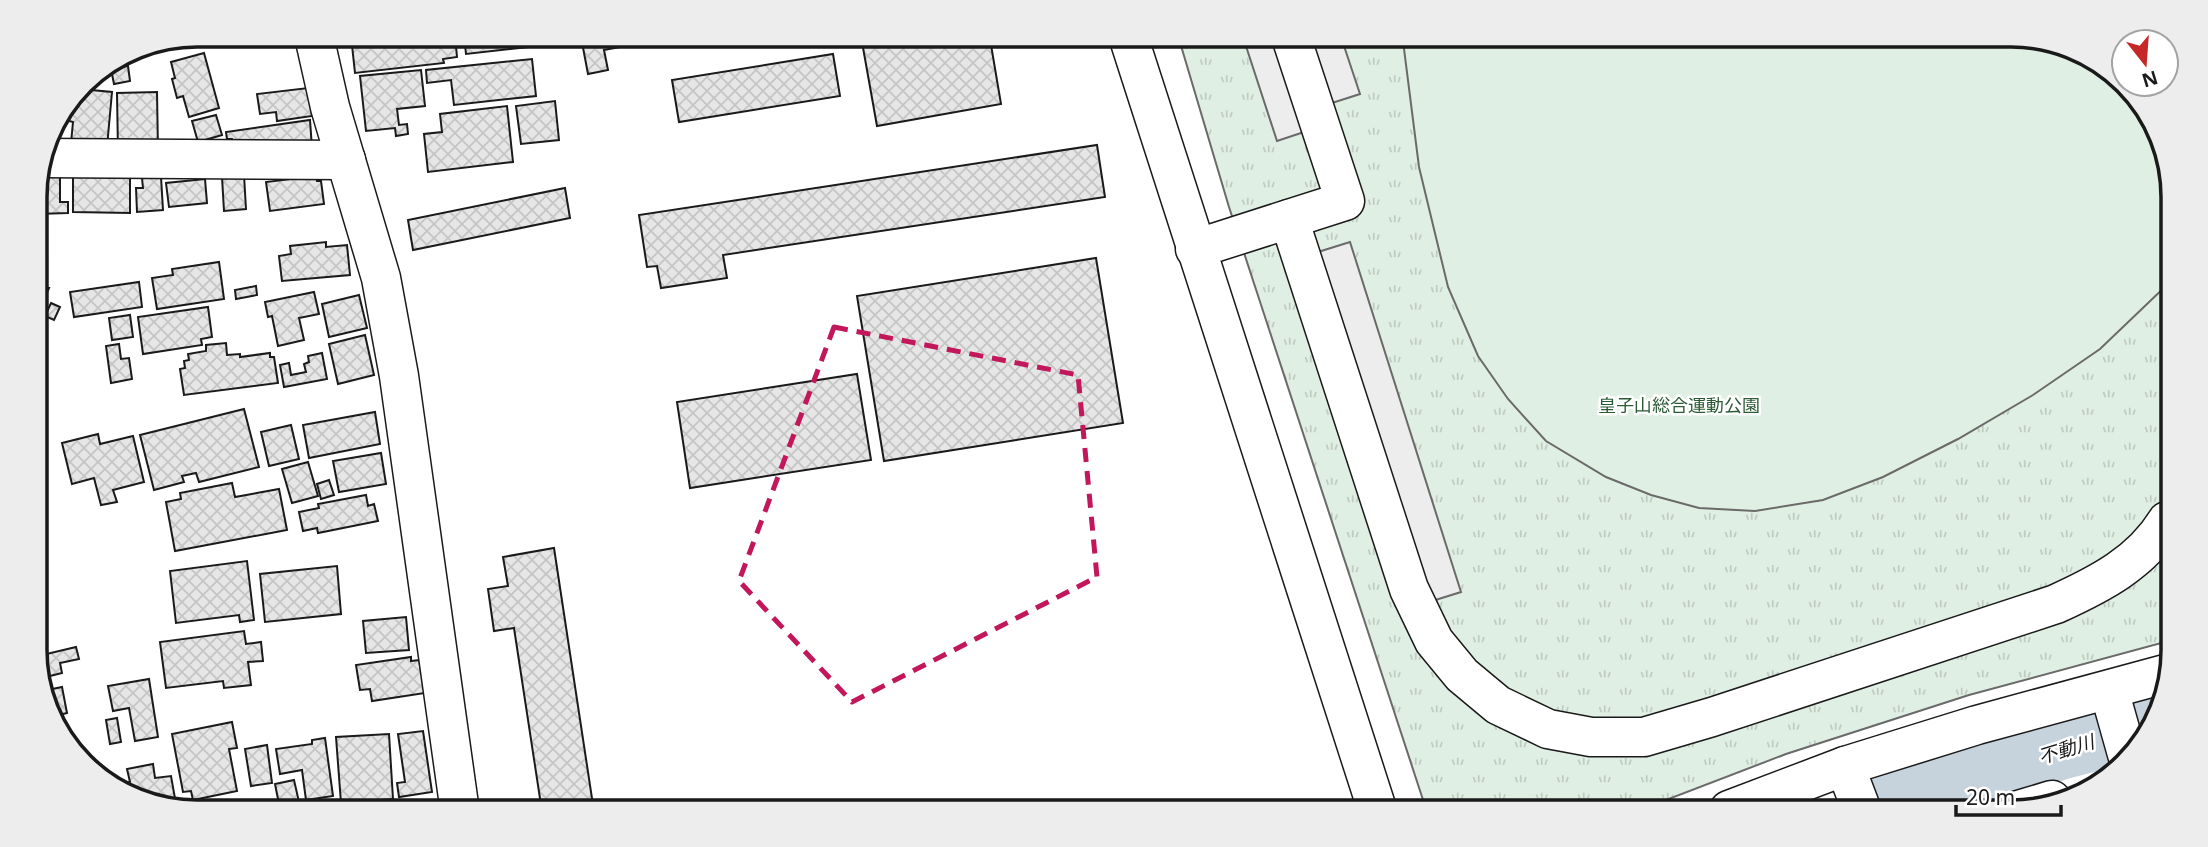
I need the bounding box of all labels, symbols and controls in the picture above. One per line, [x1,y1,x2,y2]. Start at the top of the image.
north arrow [2110,28,2180,98]
text: N [2139,65,2161,94]
park label: 皇子山総合運動公園 [1598,393,1760,417]
water label: 不動川 [2035,728,2099,770]
scale bar [1956,774,2061,818]
text: 20 m [1966,783,2015,811]

